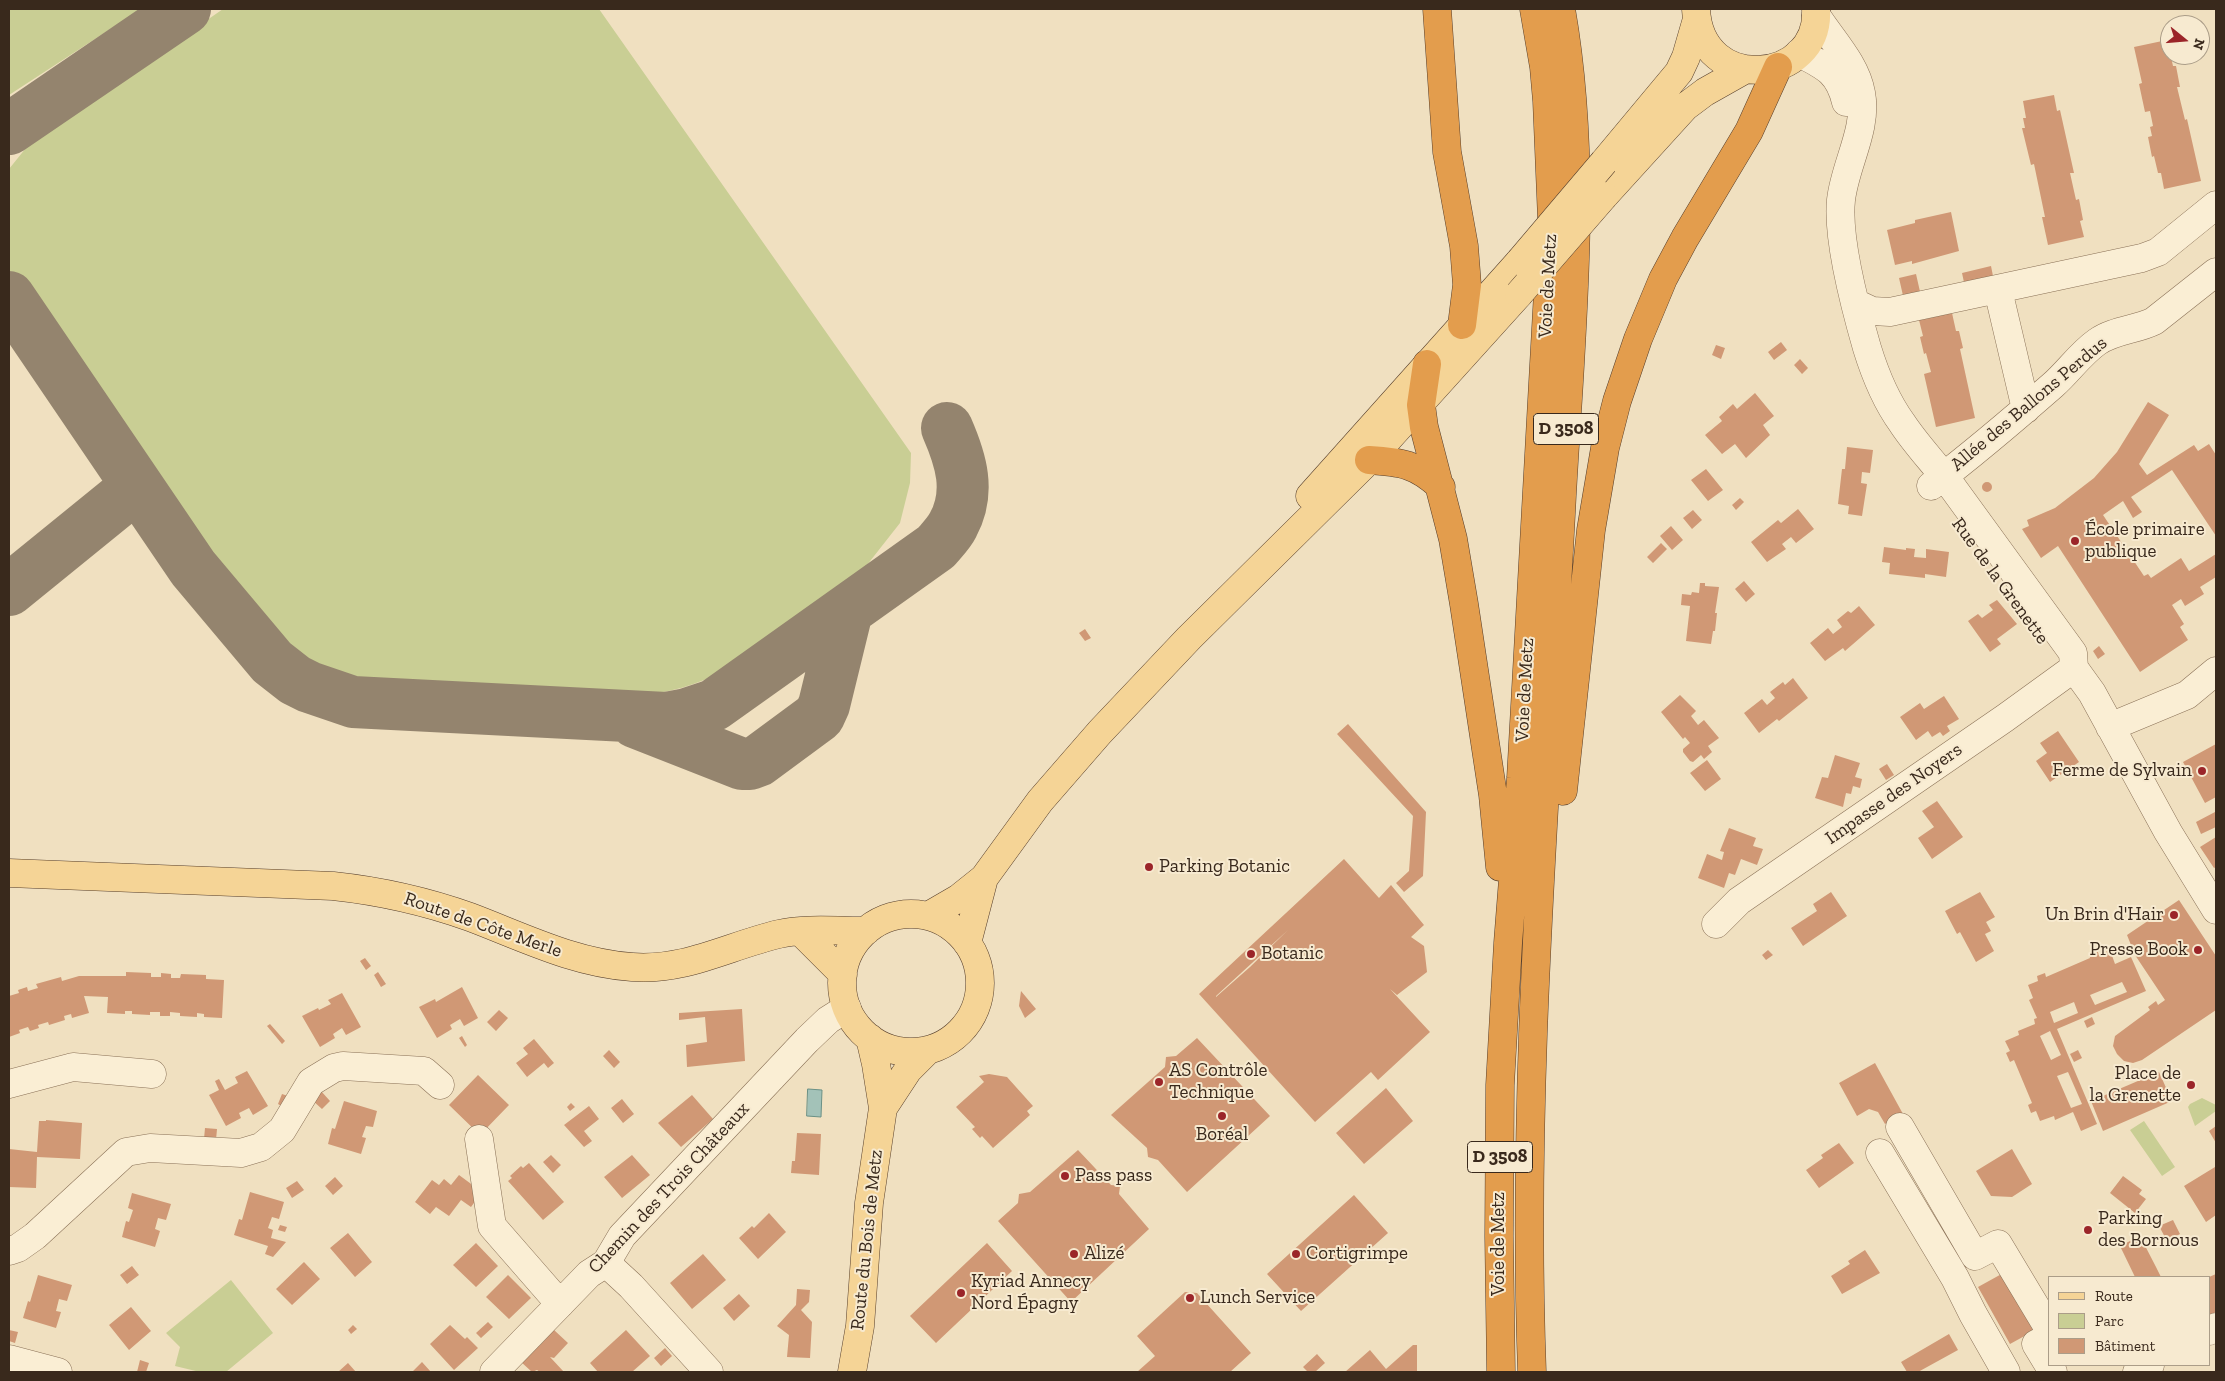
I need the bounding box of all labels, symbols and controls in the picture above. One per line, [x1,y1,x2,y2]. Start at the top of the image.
north arrow [2160,15,2210,65]
text: N [2189,37,2209,52]
street label: Voie de Metz [1534,233,1562,339]
street label: Allée des Ballons Perdus [1946,332,2112,476]
road number: D 3508 [1534,414,1598,444]
street label: Rue de la Grenette [1946,513,2054,649]
place label: École primaire publique [2085,519,2205,563]
marker: École primaire publique [2069,535,2081,547]
street label: Voie de Metz [1511,637,1539,743]
street label: Impasse des Noyers [1821,738,1967,850]
place label: Ferme de Sylvain [2052,760,2192,782]
marker: Ferme de Sylvain [2196,765,2208,777]
place label: Parking Botanic [1159,856,1290,878]
marker: Parking Botanic [1143,861,1155,873]
street label: Route de Côte Merle [401,887,565,963]
place label: Un Brin d'Hair [2045,904,2164,926]
marker: Un Brin d'Hair [2168,909,2180,921]
place label: Presse Book [2089,939,2188,961]
place label: Botanic [1261,943,1323,965]
marker: Presse Book [2192,944,2204,956]
marker: Botanic [1245,948,1257,960]
place label: AS Contrôle Technique [1169,1060,1267,1104]
place label: Place de la Grenette [2090,1063,2181,1107]
marker: AS Contrôle Technique [1153,1076,1165,1088]
marker: Place de la Grenette [2185,1079,2197,1091]
street label: Chemin des Trois Châteaux [584,1098,754,1278]
marker: Boréal [1216,1110,1228,1122]
place label: Boréal [1196,1124,1248,1146]
road number: D 3508 [1468,1142,1532,1172]
street label: Route du Bois de Metz [846,1149,888,1331]
place label: Pass pass [1075,1165,1152,1187]
marker: Pass pass [1059,1170,1071,1182]
street label: Voie de Metz [1488,1192,1510,1296]
place label: Parking des Bornous [2098,1208,2199,1252]
marker: Parking des Bornous [2082,1224,2094,1236]
place label: Alizé [1084,1243,1124,1265]
place label: Cortigrimpe [1306,1243,1408,1265]
marker: Alizé [1068,1248,1080,1260]
marker: Cortigrimpe [1290,1248,1302,1260]
place label: Kyriad Annecy Nord Épagny [971,1271,1091,1315]
legend [2048,1276,2210,1366]
marker: Kyriad Annecy Nord Épagny [955,1287,967,1299]
place label: Lunch Service [1200,1287,1315,1309]
text: Route [2095,1287,2133,1305]
marker: Lunch Service [1184,1292,1196,1304]
text: Parc [2095,1312,2124,1330]
text: Bâtiment [2095,1337,2155,1355]

